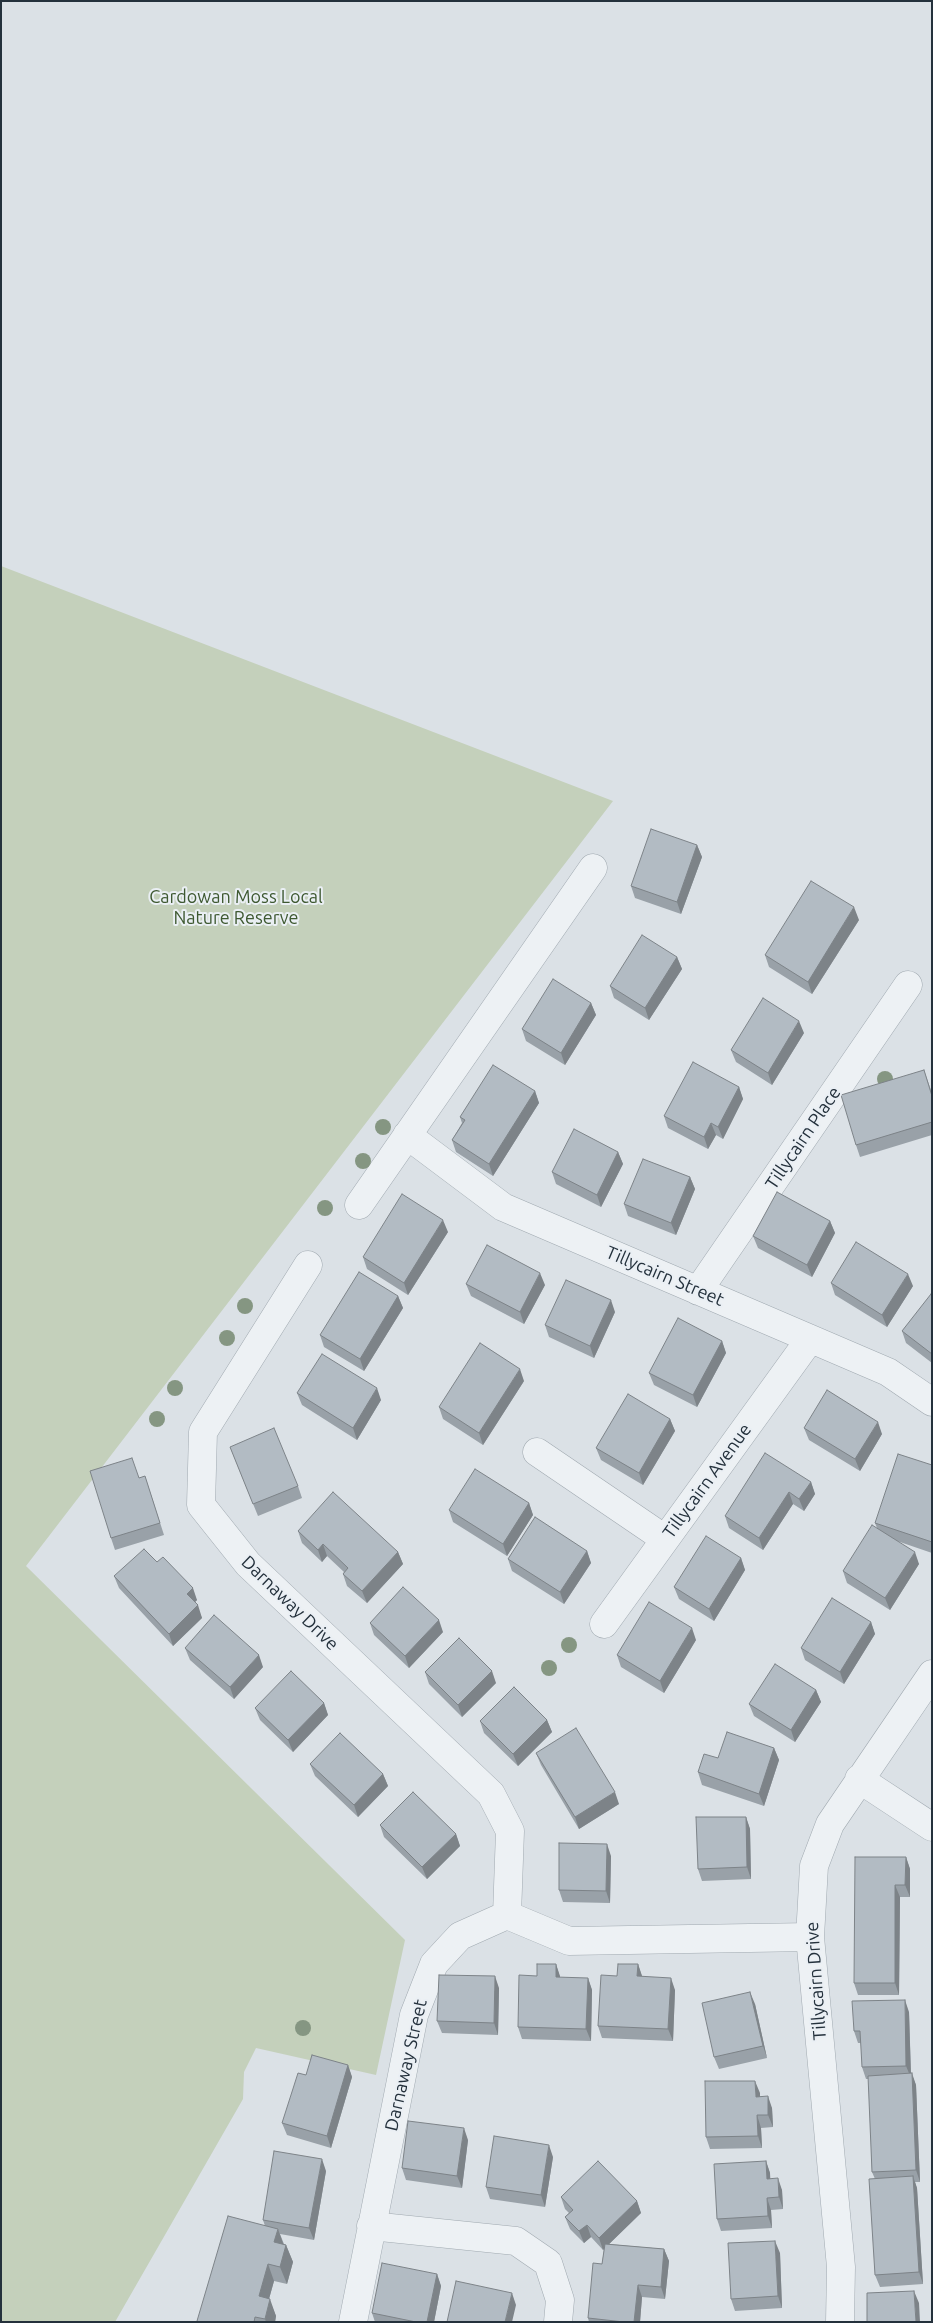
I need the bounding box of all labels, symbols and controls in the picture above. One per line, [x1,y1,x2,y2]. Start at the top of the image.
park label: Cardowan Moss Local Nature Reserve [149,886,323,929]
street label: Tillycairn Place [761,1083,845,1193]
street label: Tillycairn Street [603,1241,727,1311]
street label: Tillycairn Avenue [658,1419,756,1543]
street label: Darnaway Drive [237,1551,343,1655]
street label: Tillycairn Drive [801,1921,831,2041]
street label: Darnaway Street [380,1997,432,2133]

